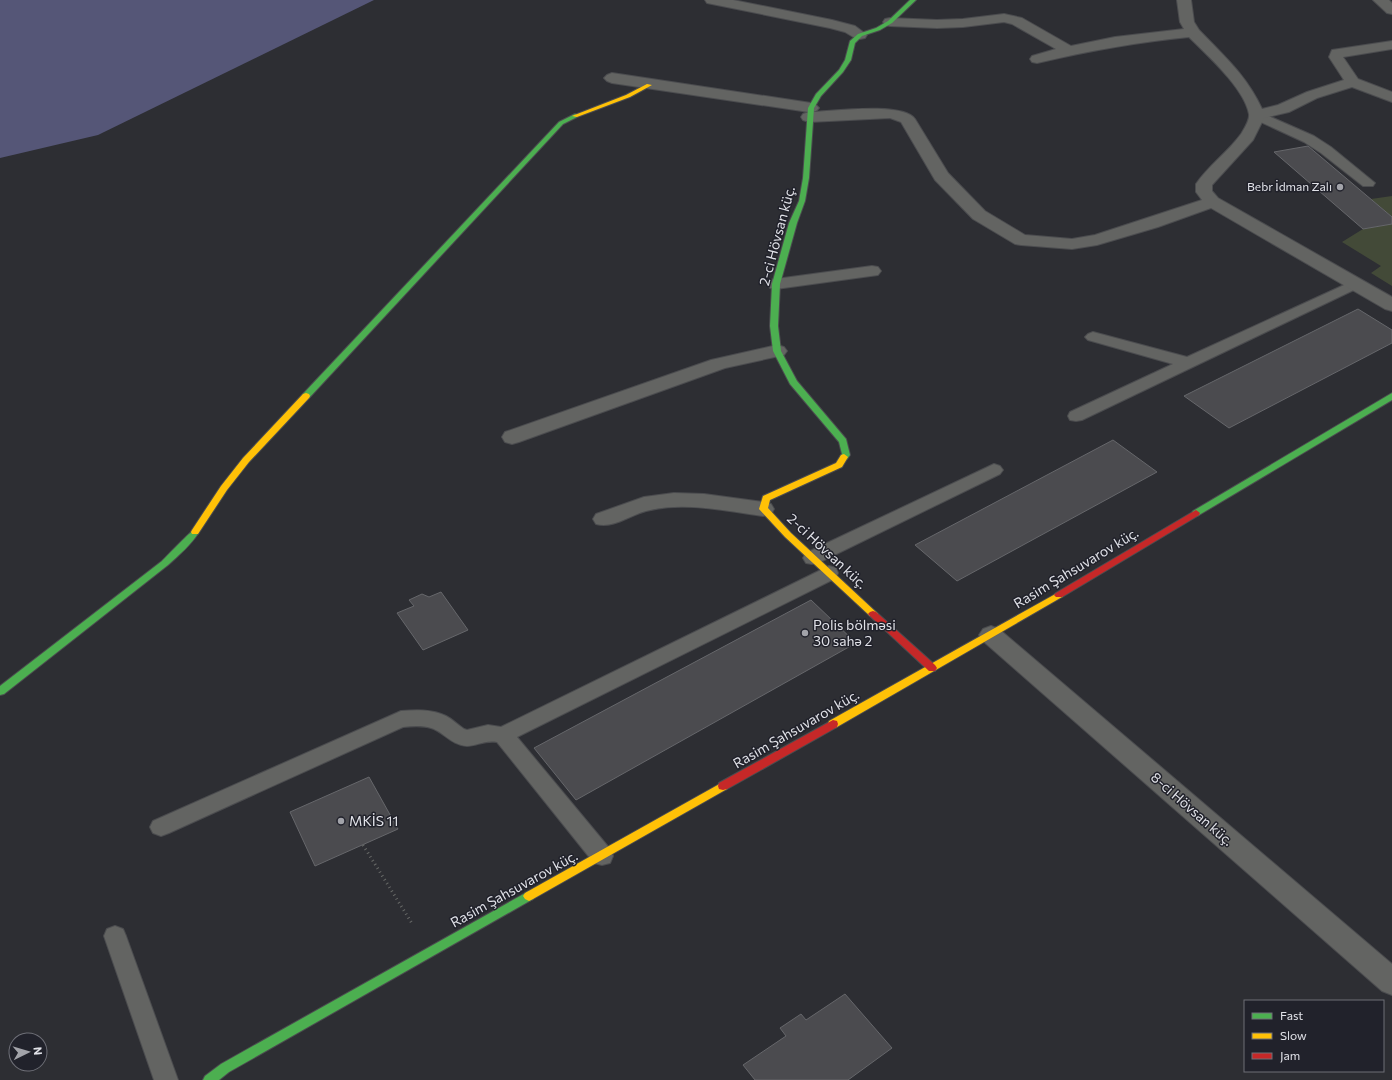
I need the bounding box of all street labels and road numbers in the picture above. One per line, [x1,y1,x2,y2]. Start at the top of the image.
street label: 2-ci Hövsan küç. [755,184,798,288]
street label: 2-ci Hövsan küç. [784,509,871,592]
street label: Rasim Şahsuvarov küç. [1010,524,1141,612]
street label: Rasim Şahsuvarov küç. [730,686,862,772]
street label: 8-ci Hövsan küç. [1148,768,1237,849]
street label: Rasim Şahsuvarov küç. [447,847,580,931]

